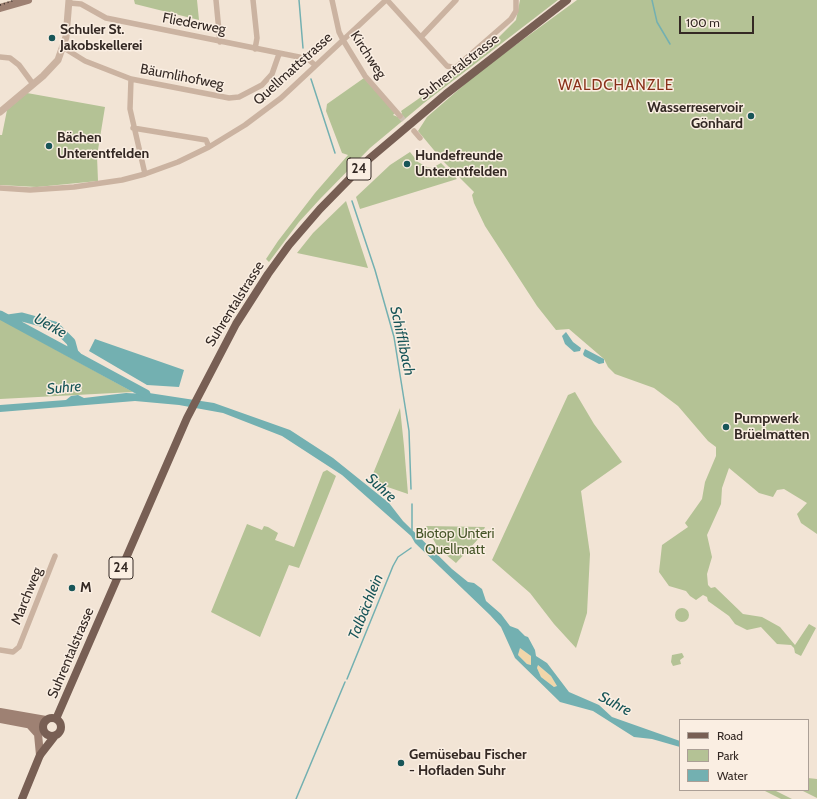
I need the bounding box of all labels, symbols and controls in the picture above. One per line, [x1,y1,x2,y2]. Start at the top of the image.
scale bar [681,8,756,34]
street label: Fliederweg [161,10,227,38]
text: 100 m [686,15,720,30]
place label: Schuler St. Jakobskellerei [60,22,142,54]
street label: Kirchweg [346,28,390,82]
street label: Quellmattstrasse [250,29,336,109]
street label: Suhrentalstrasse [416,30,502,104]
marker: Schuler St. Jakobskellerei [47,33,57,43]
street label: Bäumlihofweg [139,61,225,93]
district label: WALDCHANZLE [558,77,674,95]
place label: Wasserreservoir Gönhard [647,100,743,132]
marker: Wasserreservoir Gönhard [746,111,756,121]
place label: Bächen Unterentfelden [57,130,149,162]
marker: Bächen Unterentfelden [44,141,54,151]
place label: Hundefreunde Unterentfelden [415,148,507,180]
road number: 24 [347,158,371,180]
marker: Hundefreunde Unterentfelden [402,159,412,169]
street label: Suhrentalstrasse [202,258,268,350]
water label: Schifflibach [386,305,418,377]
water label: Uerke [31,310,69,342]
water label: Suhre [46,378,82,398]
place label: Pumpwerk Brüelmatten [734,411,810,444]
marker: Pumpwerk Brüelmatten [721,422,731,432]
water label: Suhre [362,470,400,506]
park label: Biotop Unteri Quellmatt [415,526,495,558]
road number: 24 [109,557,133,579]
street label: Marchweg [8,565,46,627]
water label: Talbächlein [345,572,387,642]
place label: M [80,580,92,596]
marker: M [67,583,77,593]
street label: Suhrentalstrasse [44,605,98,701]
water label: Suhre [596,688,634,720]
legend [679,719,809,791]
text: Road [717,728,743,743]
place label: Gemüsebau Fischer - Hofladen Suhr [409,747,527,780]
text: Park [717,748,739,763]
marker: Gemüsebau Fischer - Hofladen Suhr [396,758,406,768]
text: Water [717,768,747,783]

